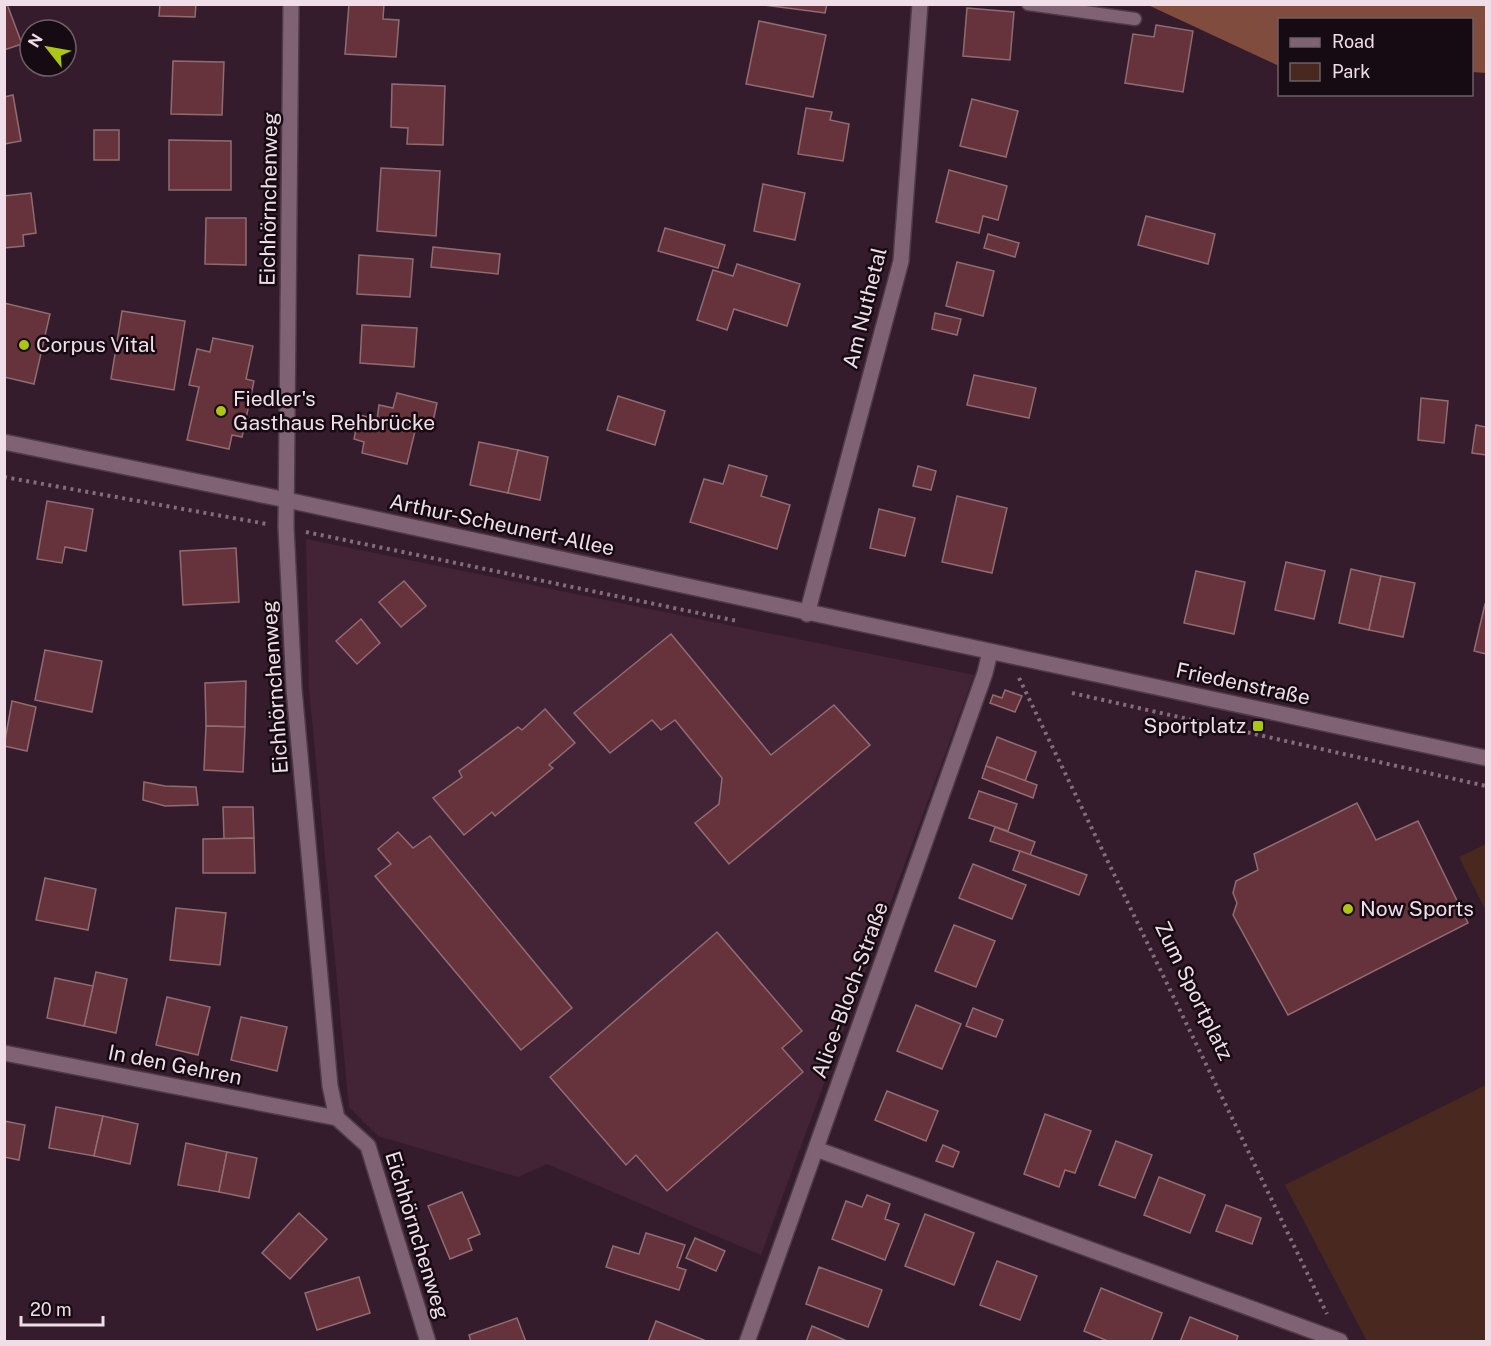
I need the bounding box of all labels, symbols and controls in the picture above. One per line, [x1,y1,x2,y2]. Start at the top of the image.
north arrow [18,18,78,78]
legend [1278,18,1473,96]
text: N [24,30,47,51]
text: Road [1332,31,1375,52]
text: Park [1332,61,1370,82]
street label: Eichhörnchenweg [254,112,283,286]
street label: Am Nuthetal [837,245,892,371]
place label: Corpus Vital [36,332,156,357]
marker: Corpus Vital [17,338,31,352]
place label: Fiedler's Gasthaus Rehbrücke [233,386,435,435]
marker: Fiedler's Gasthaus Rehbrücke [214,404,228,418]
street label: Arthur-Scheunert-Allee [387,488,617,561]
street label: Eichhörnchenweg [256,599,293,775]
street label: Friedenstraße [1174,657,1312,710]
place label: Sportplatz [1143,713,1246,738]
marker: Sportplatz [1251,719,1265,733]
place label: Now Sports [1360,896,1474,921]
street label: Alice-Bloch-Straße [806,898,893,1081]
marker: Now Sports [1341,902,1355,916]
street label: Zum Sportplatz [1150,917,1239,1064]
street label: In den Gehren [106,1039,244,1090]
street label: Eichhörnchenweg [380,1148,455,1322]
scale bar [21,1289,104,1327]
text: 20 m [30,1299,72,1320]

